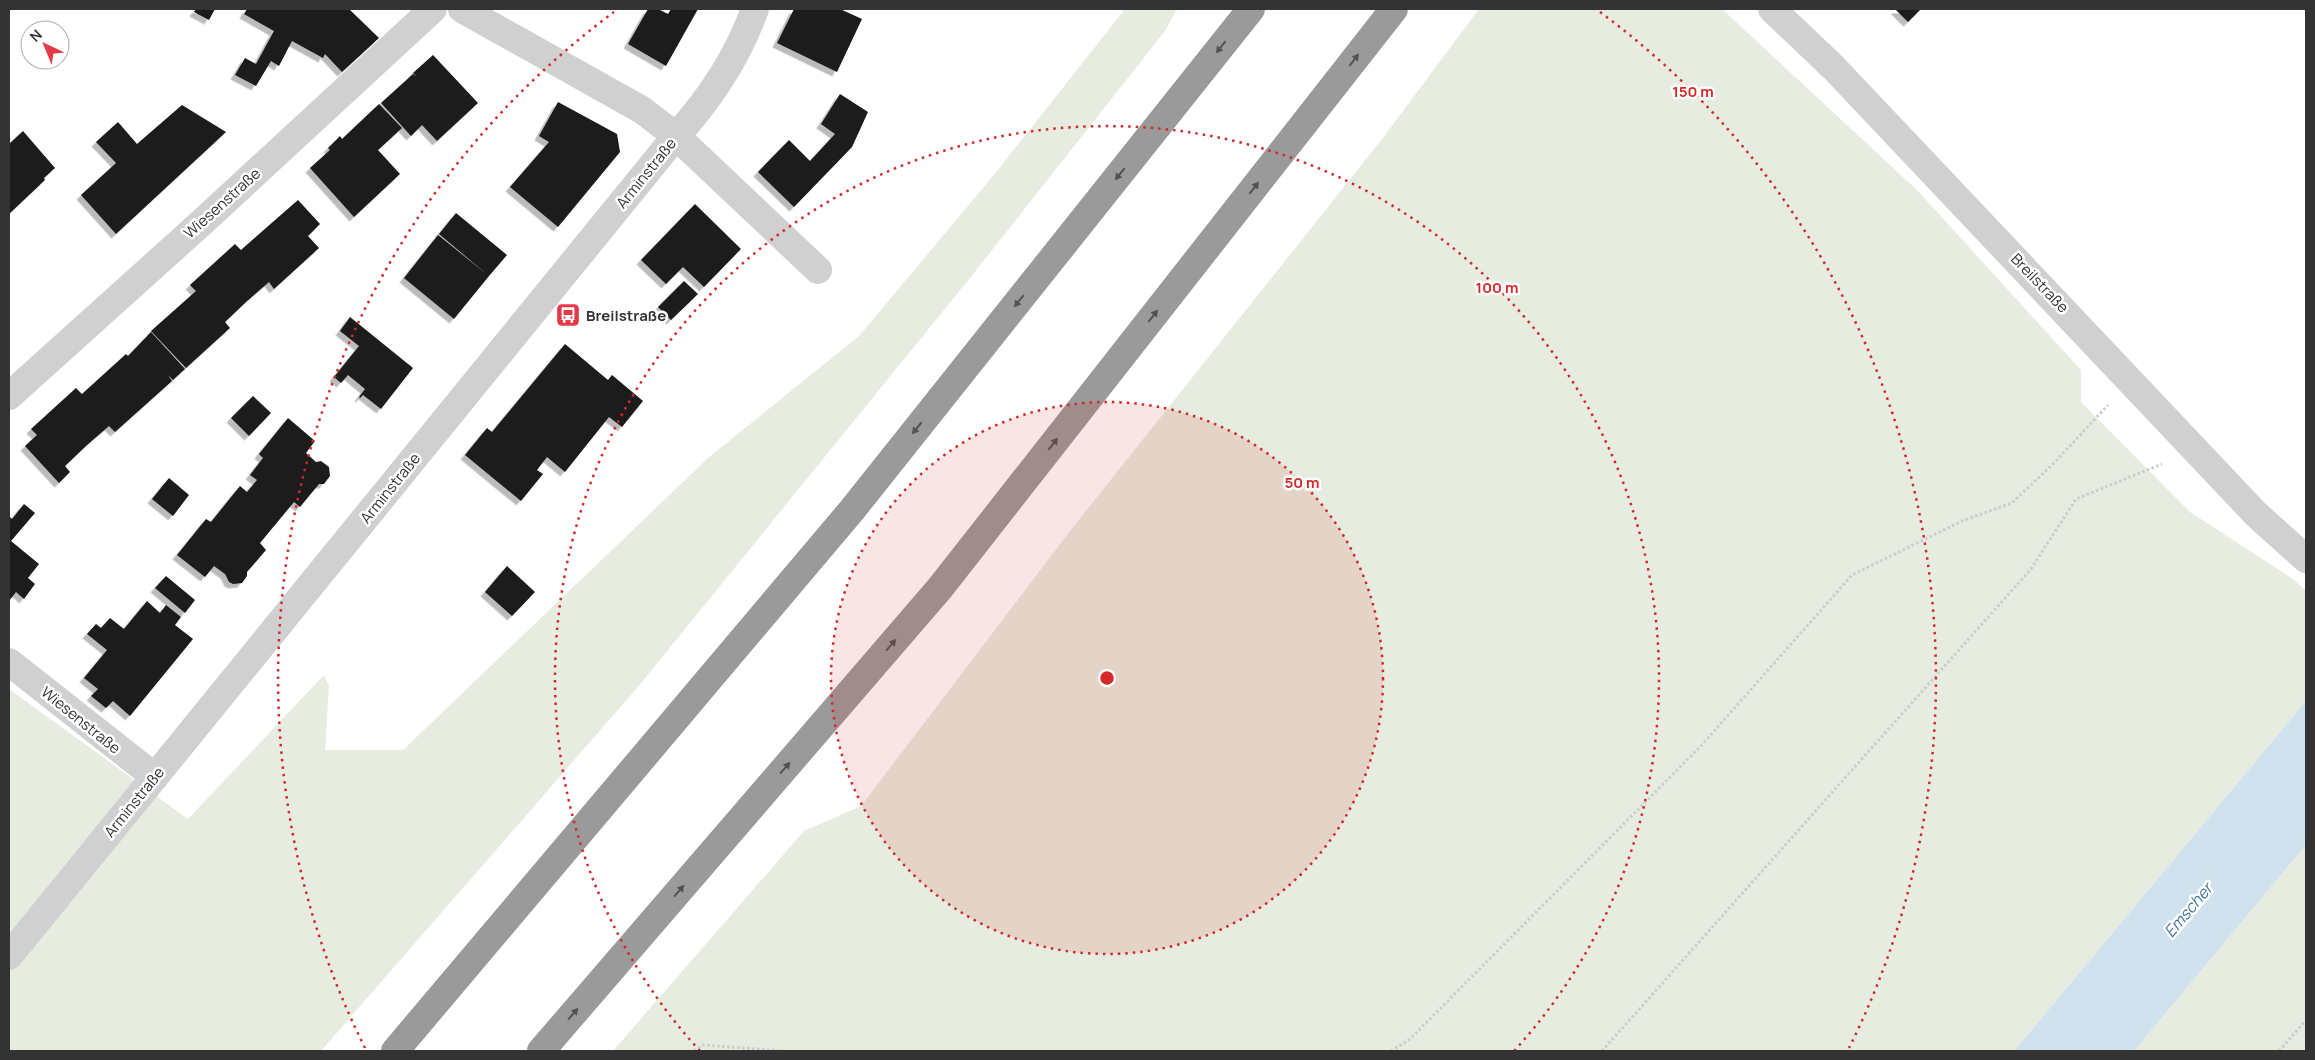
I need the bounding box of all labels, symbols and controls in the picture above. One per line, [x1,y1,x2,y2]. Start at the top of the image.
north arrow [20,20,70,70]
text: N [25,25,46,46]
one-way arrow [1216,40,1226,54]
one-way arrow [1349,53,1359,67]
text: 150 m [1672,81,1714,102]
street label: Arminstraße [611,133,681,213]
street label: Wiesenstraße [179,163,265,243]
one-way arrow [1114,167,1125,180]
one-way arrow [1248,182,1259,195]
street label: Breilstraße [2006,249,2074,318]
text: 100 m [1476,277,1518,298]
one-way arrow [1013,294,1024,307]
bus stop icon: Breilstraße [555,302,581,328]
place label: Breilstraße [586,305,666,326]
one-way arrow [1148,310,1159,323]
one-way arrow [912,421,923,434]
one-way arrow [1047,438,1058,451]
street label: Arminstraße [355,448,425,528]
text: 50 m [1284,472,1320,493]
one-way arrow [885,639,897,651]
centre of rings [1098,669,1116,687]
street label: Wiesenstraße [37,682,125,759]
street label: Arminstraße [99,762,169,842]
one-way arrow [779,762,790,774]
water label: Emscher [2159,876,2219,942]
one-way arrow [673,886,685,898]
one-way arrow [568,1008,579,1021]

